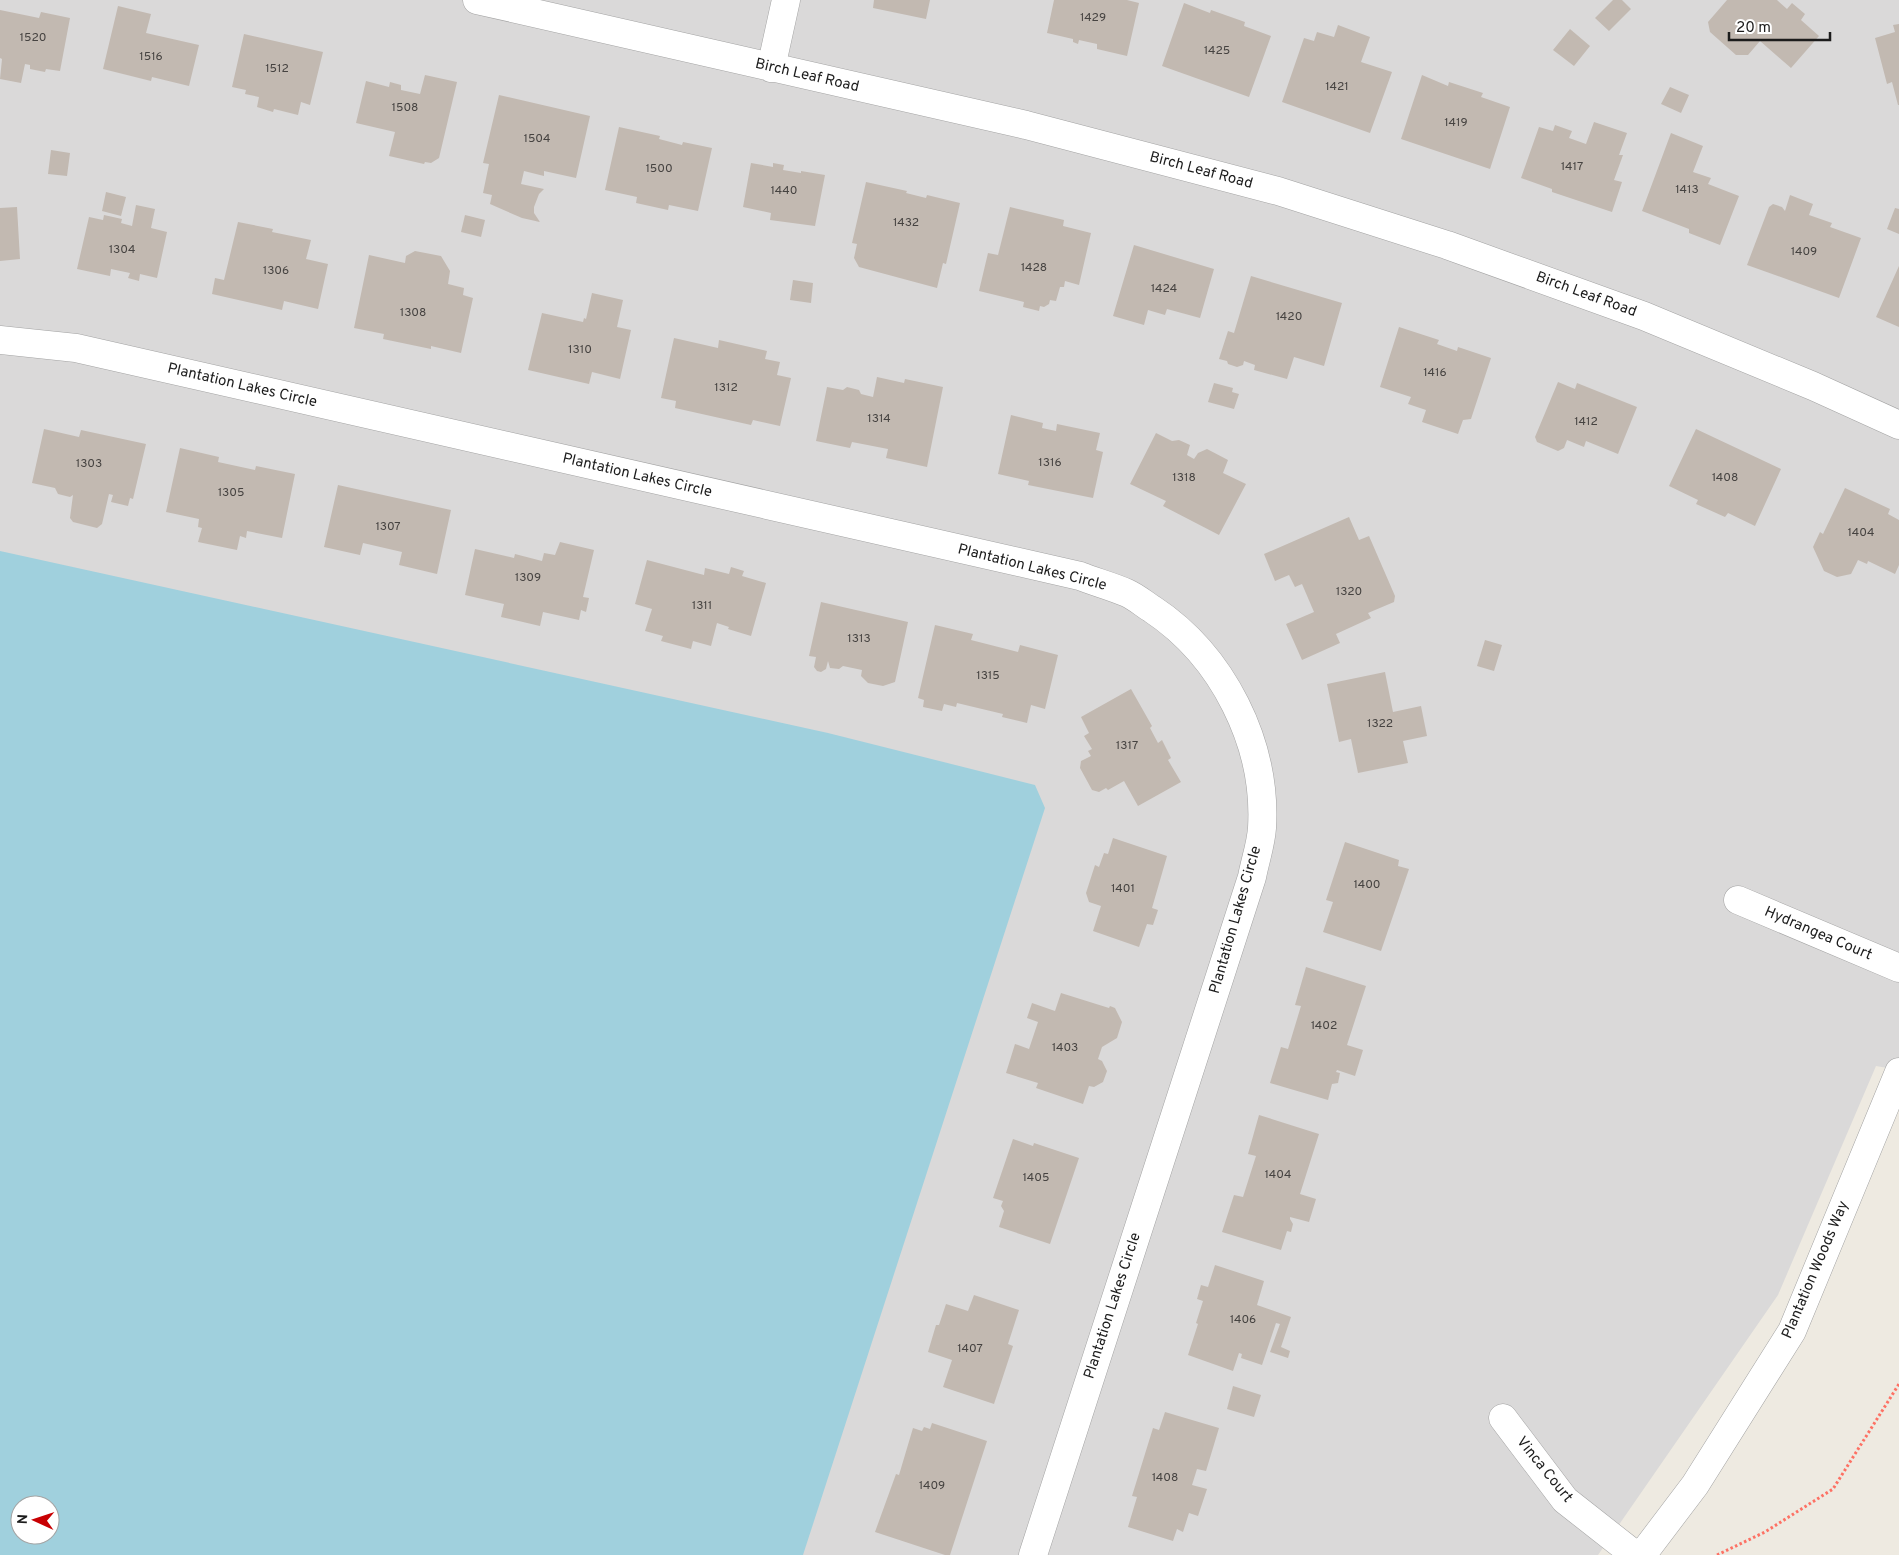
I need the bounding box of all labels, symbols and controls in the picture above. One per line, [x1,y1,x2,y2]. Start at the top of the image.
house number: 1429 [1080,10,1106,26]
scale bar [1729,10,1830,42]
text: 20 m [1736,19,1771,38]
house number: 1520 [20,30,46,46]
house number: 1425 [1204,43,1230,59]
house number: 1516 [139,49,163,65]
street label: Birch Leaf Road [753,55,861,97]
house number: 1512 [265,61,289,77]
house number: 1421 [1325,79,1349,95]
house number: 1508 [392,100,418,116]
house number: 1419 [1444,115,1468,131]
house number: 1504 [523,131,551,147]
street label: Birch Leaf Road [1147,148,1255,194]
house number: 1417 [1561,159,1583,175]
house number: 1500 [645,161,673,177]
house number: 1413 [1675,182,1699,198]
house number: 1440 [771,183,797,199]
house number: 1432 [893,215,919,231]
house number: 1304 [109,242,135,258]
house number: 1409 [1791,244,1817,260]
house number: 1428 [1021,260,1047,276]
house number: 1306 [263,263,289,279]
street label: Birch Leaf Road [1533,268,1639,322]
house number: 1424 [1151,281,1177,297]
house number: 1308 [400,305,426,321]
house number: 1420 [1276,309,1302,325]
house number: 1310 [568,342,592,358]
street label: Plantation Lakes Circle [165,360,319,412]
house number: 1416 [1423,365,1447,381]
house number: 1312 [714,380,738,396]
house number: 1314 [867,411,891,427]
house number: 1412 [1574,414,1598,430]
street label: Plantation Lakes Circle [560,450,714,502]
house number: 1316 [1038,455,1062,471]
house number: 1303 [76,456,102,472]
house number: 1318 [1172,470,1196,486]
house number: 1408 [1712,470,1738,486]
house number: 1305 [218,485,244,501]
house number: 1307 [375,519,401,535]
house number: 1404 [1848,525,1874,541]
street label: Plantation Lakes Circle [955,540,1109,596]
house number: 1309 [515,570,541,586]
house number: 1320 [1336,584,1362,600]
house number: 1311 [692,598,712,614]
house number: 1313 [847,631,871,647]
house number: 1315 [976,668,1000,684]
house number: 1322 [1367,716,1393,732]
house number: 1317 [1116,738,1138,754]
street label: Plantation Lakes Circle [1206,844,1266,996]
house number: 1400 [1353,877,1381,893]
house number: 1401 [1111,881,1135,897]
street label: Hydrangea Court [1761,903,1875,965]
house number: 1402 [1311,1018,1337,1034]
house number: 1403 [1052,1040,1078,1056]
house number: 1404 [1265,1167,1291,1183]
house number: 1405 [1023,1170,1049,1186]
street label: Plantation Woods Way [1778,1198,1854,1342]
street label: Plantation Lakes Circle [1080,1230,1146,1382]
house number: 1406 [1230,1312,1256,1328]
house number: 1407 [957,1341,983,1357]
street label: Vinca Court [1512,1433,1576,1507]
house number: 1408 [1152,1470,1178,1486]
house number: 1409 [919,1478,945,1494]
north arrow [10,1495,60,1545]
text: N [15,1514,32,1525]

